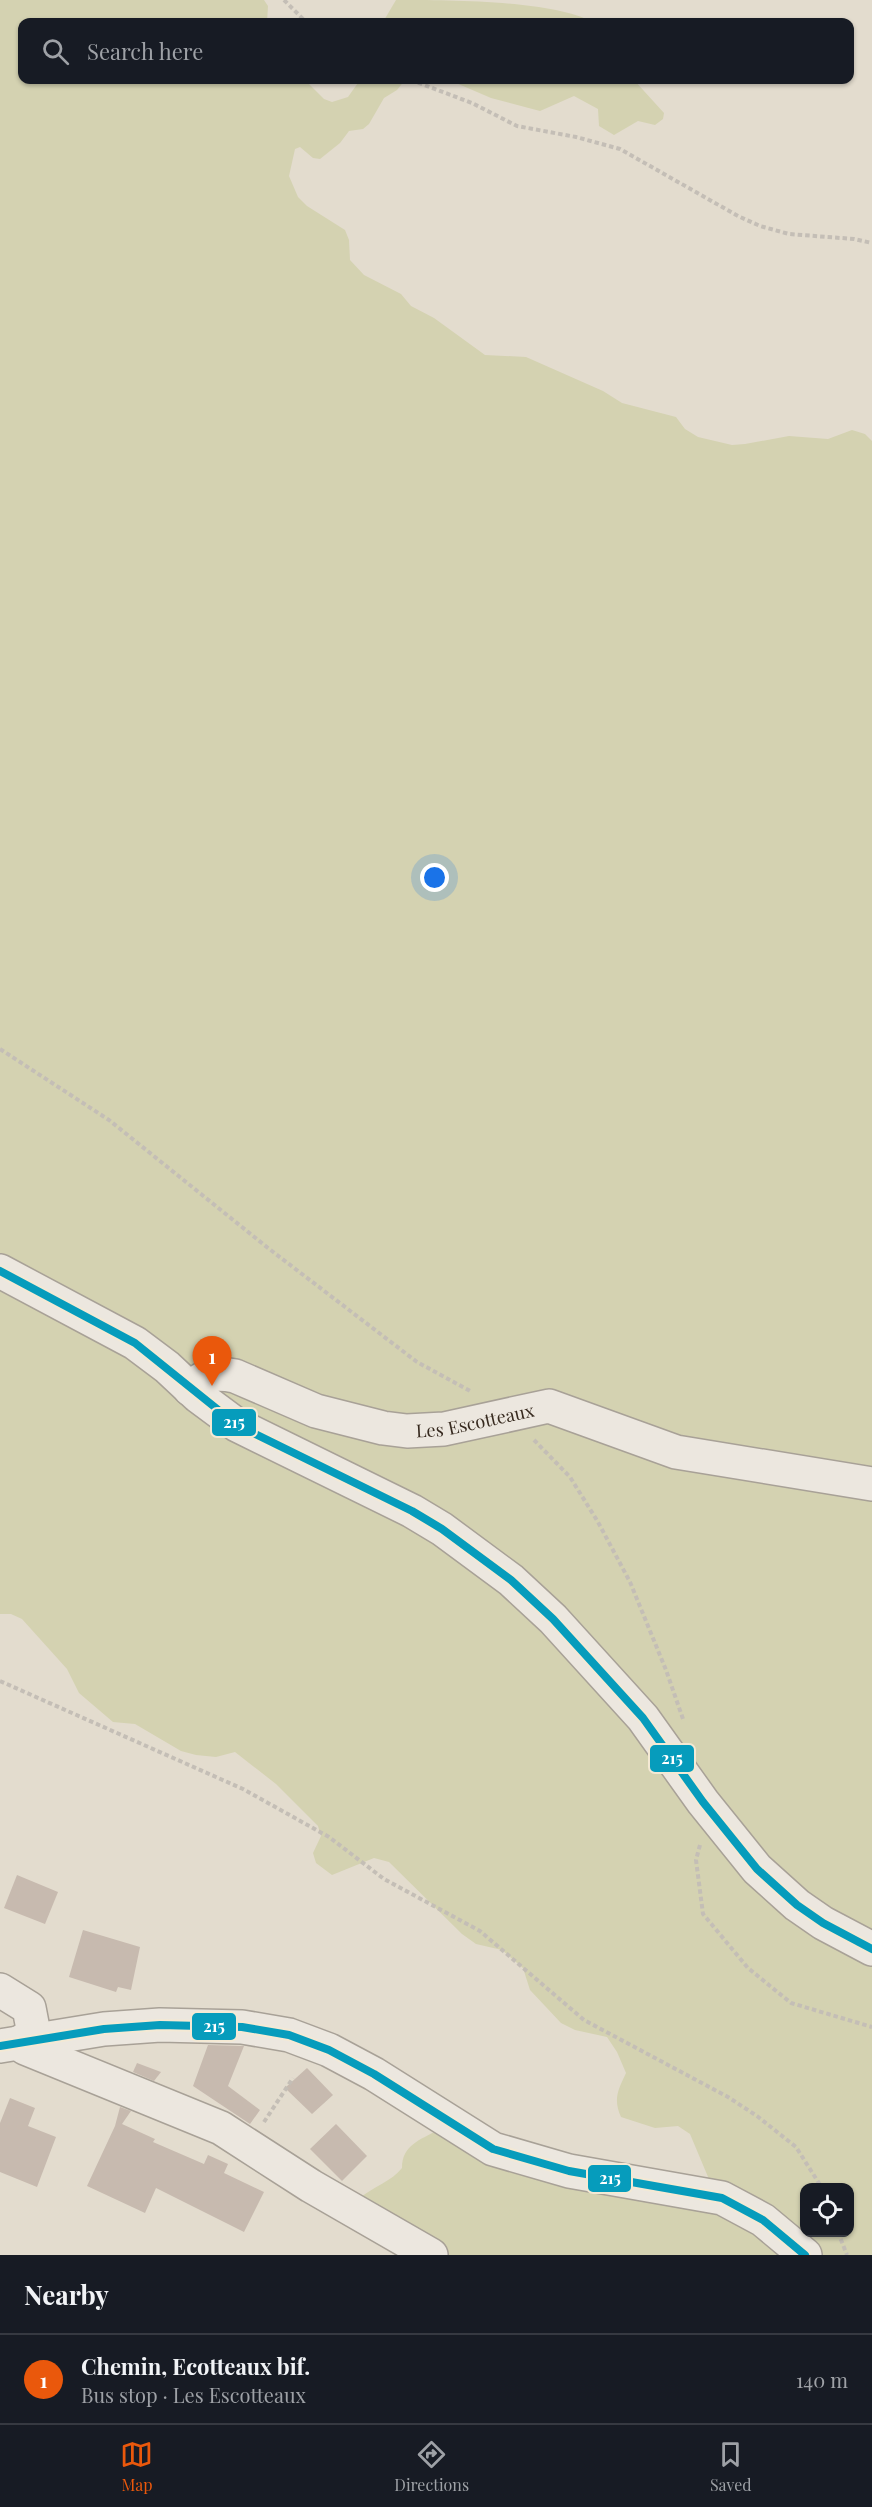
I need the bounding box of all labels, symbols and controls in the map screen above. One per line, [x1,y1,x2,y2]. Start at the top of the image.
search box [18,18,854,84]
icon: search [39,35,72,68]
text: Search here [87,36,203,66]
your location [420,863,449,892]
pin: 1 [192,1336,232,1386]
street label: Les Escotteaux [415,1398,537,1443]
line badge: 215 [211,1408,257,1437]
text: 215 [223,1411,245,1432]
line badge: 215 [649,1744,695,1773]
text: 215 [661,1747,683,1768]
line badge: 215 [191,2012,237,2041]
text: 215 [203,2015,225,2036]
line badge: 215 [587,2164,632,2193]
text: 215 [599,2167,621,2188]
map controls [800,2183,854,2237]
button: locate [800,2183,854,2237]
text: Nearby [24,2277,109,2312]
text: Chemin, Ecotteaux bif. [81,2351,310,2381]
text: 1 [40,2366,47,2393]
text: 140 m [796,2366,848,2393]
text: Bus stop · Les Escotteaux [81,2381,306,2408]
tab: Map [120,2438,153,2495]
tab: Directions [394,2438,469,2495]
tab: Saved [710,2438,752,2495]

